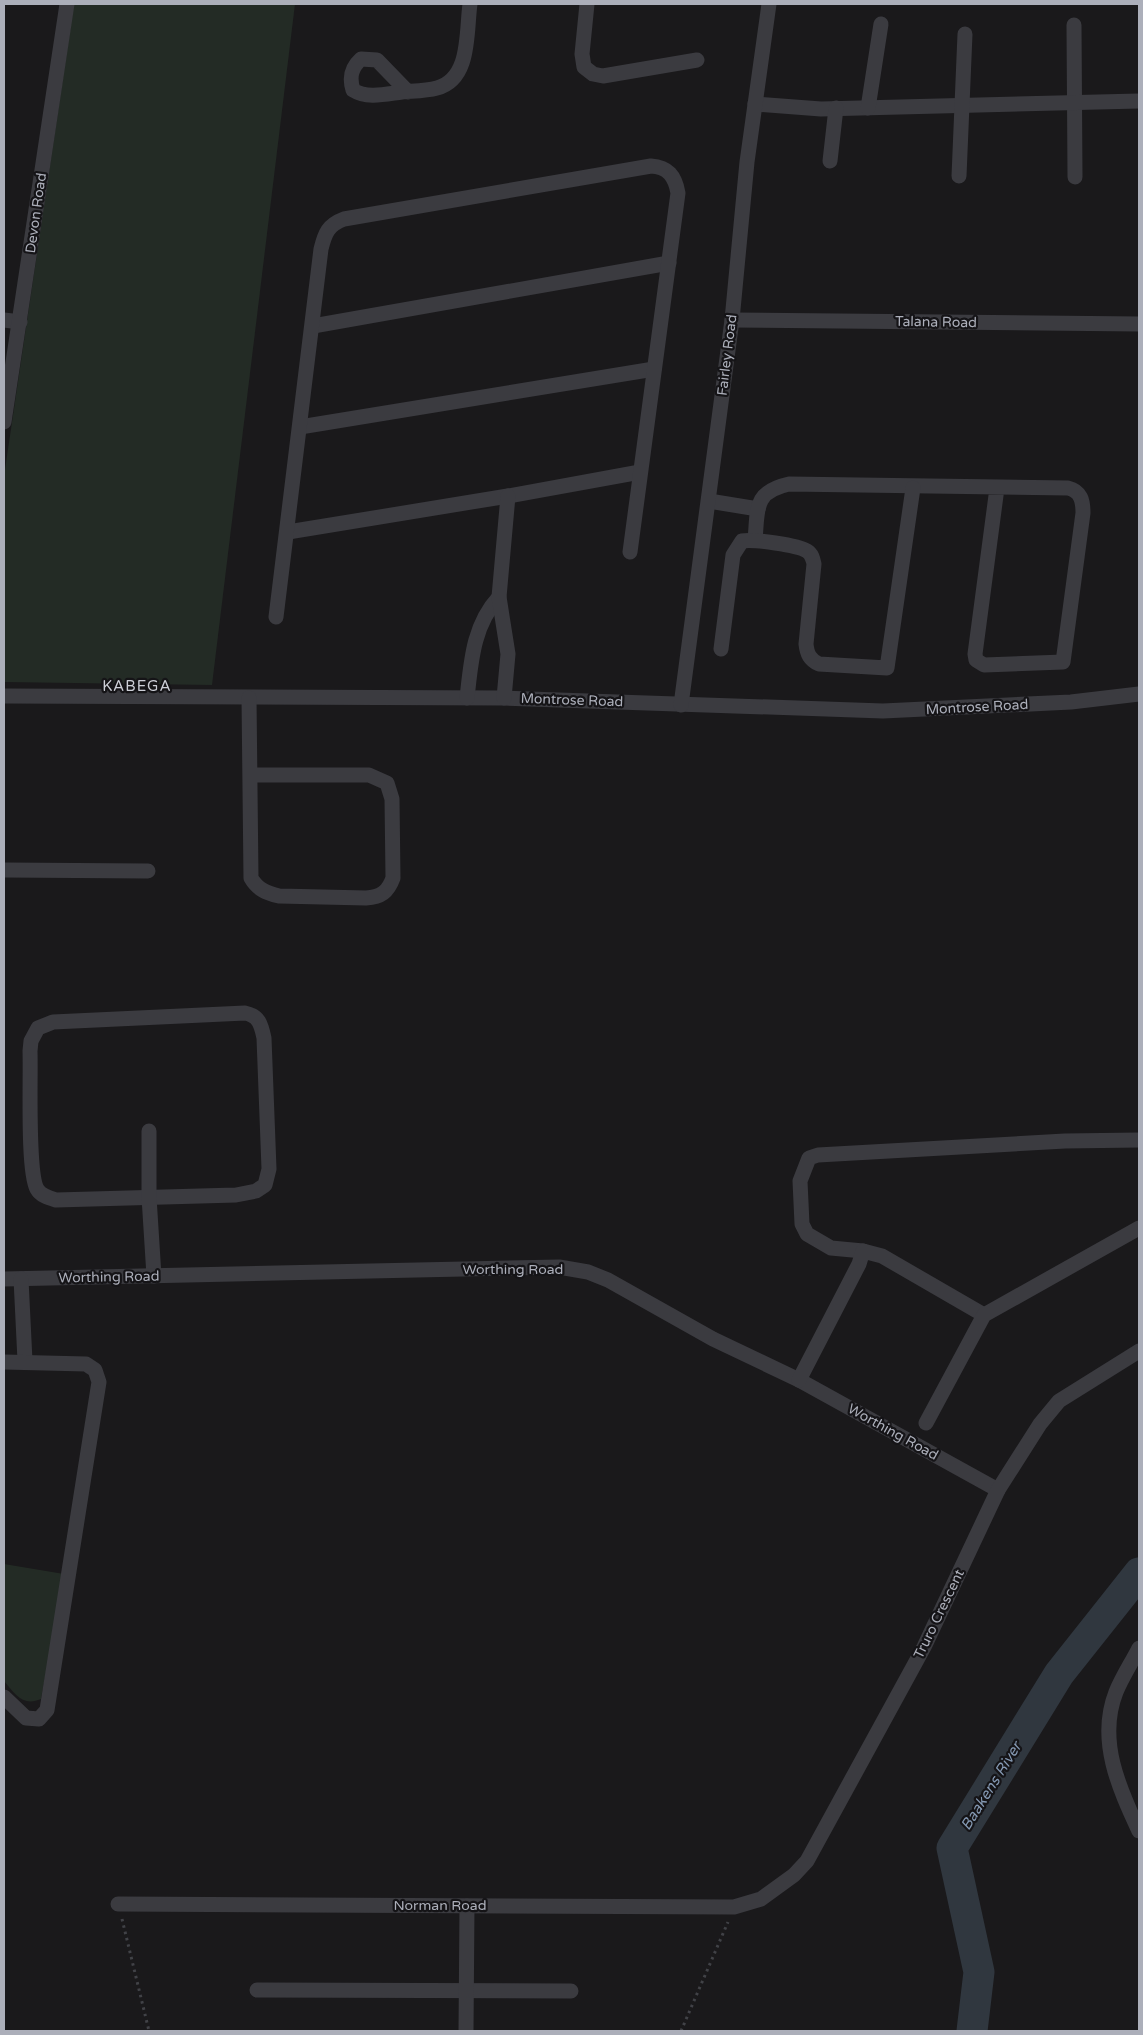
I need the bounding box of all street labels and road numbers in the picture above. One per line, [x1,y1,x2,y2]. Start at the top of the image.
street label: Devon Road [22,172,50,254]
street label: Fairley Road [714,313,740,397]
street label: Talana Road [895,313,977,331]
street label: Montrose Road [520,690,624,710]
street label: Montrose Road [925,696,1029,718]
street label: Worthing Road [463,1261,563,1278]
street label: Worthing Road [58,1268,160,1286]
street label: Worthing Road [845,1400,941,1464]
street label: Truro Crescent [910,1566,968,1661]
street label: Norman Road [394,1897,487,1914]

